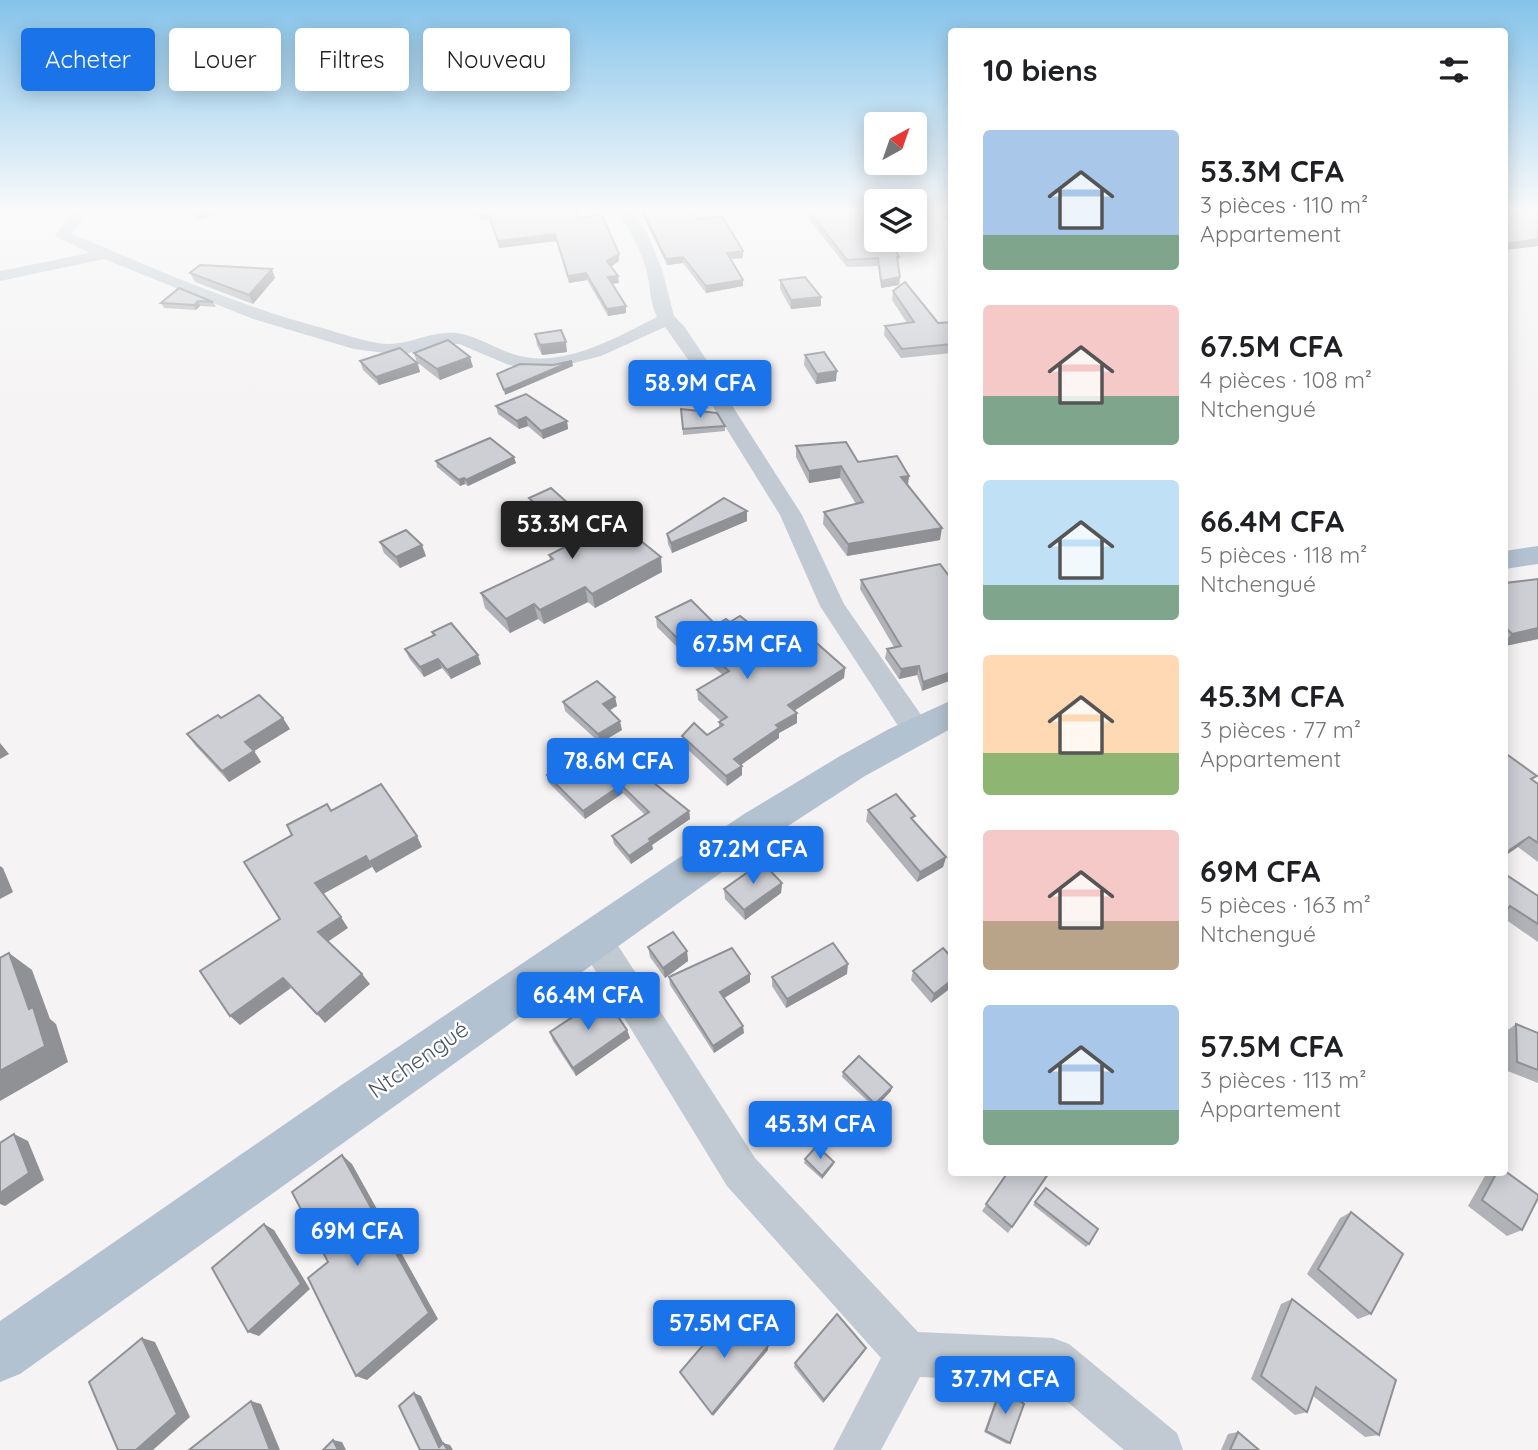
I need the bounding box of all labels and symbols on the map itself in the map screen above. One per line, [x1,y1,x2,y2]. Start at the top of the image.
north arrow [864,112,928,175]
pin: 58.9M CFA [620,360,780,420]
pin: 53.3M CFA [492,502,652,561]
pin: 67.5M CFA [667,622,827,681]
pin: 78.6M CFA [538,738,698,798]
pin: 87.2M CFA [673,826,833,886]
pin: 66.4M CFA [508,972,668,1032]
street label: Ntchengué [362,1014,474,1104]
pin: 45.3M CFA [740,1102,900,1161]
pin: 69M CFA [292,1208,422,1268]
pin: 57.5M CFA [644,1300,804,1360]
pin: 37.7M CFA [925,1356,1085,1416]

